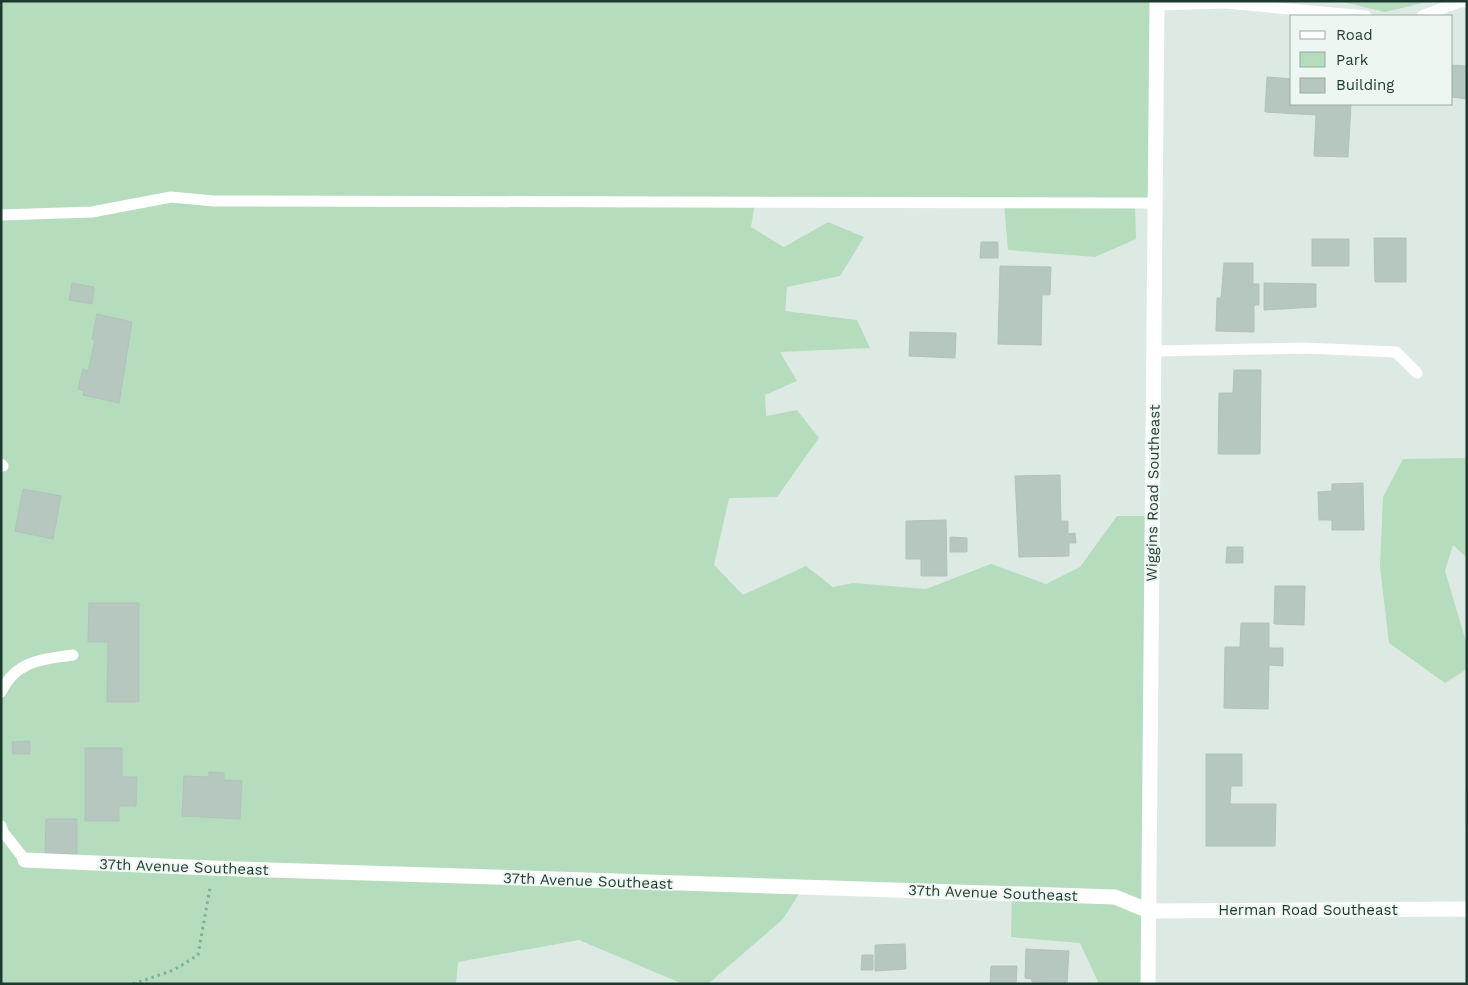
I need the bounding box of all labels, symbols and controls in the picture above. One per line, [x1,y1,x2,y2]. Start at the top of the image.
legend [1290,15,1453,105]
text: Road [1336,26,1373,44]
text: Park [1336,51,1369,69]
text: Building [1336,76,1394,94]
street label: Wiggins Road Southeast [1142,404,1164,582]
street label: 37th Avenue Southeast [99,855,270,879]
street label: 37th Avenue Southeast [503,869,674,893]
street label: 37th Avenue Southeast [908,881,1079,905]
street label: Herman Road Southeast [1218,901,1398,919]

